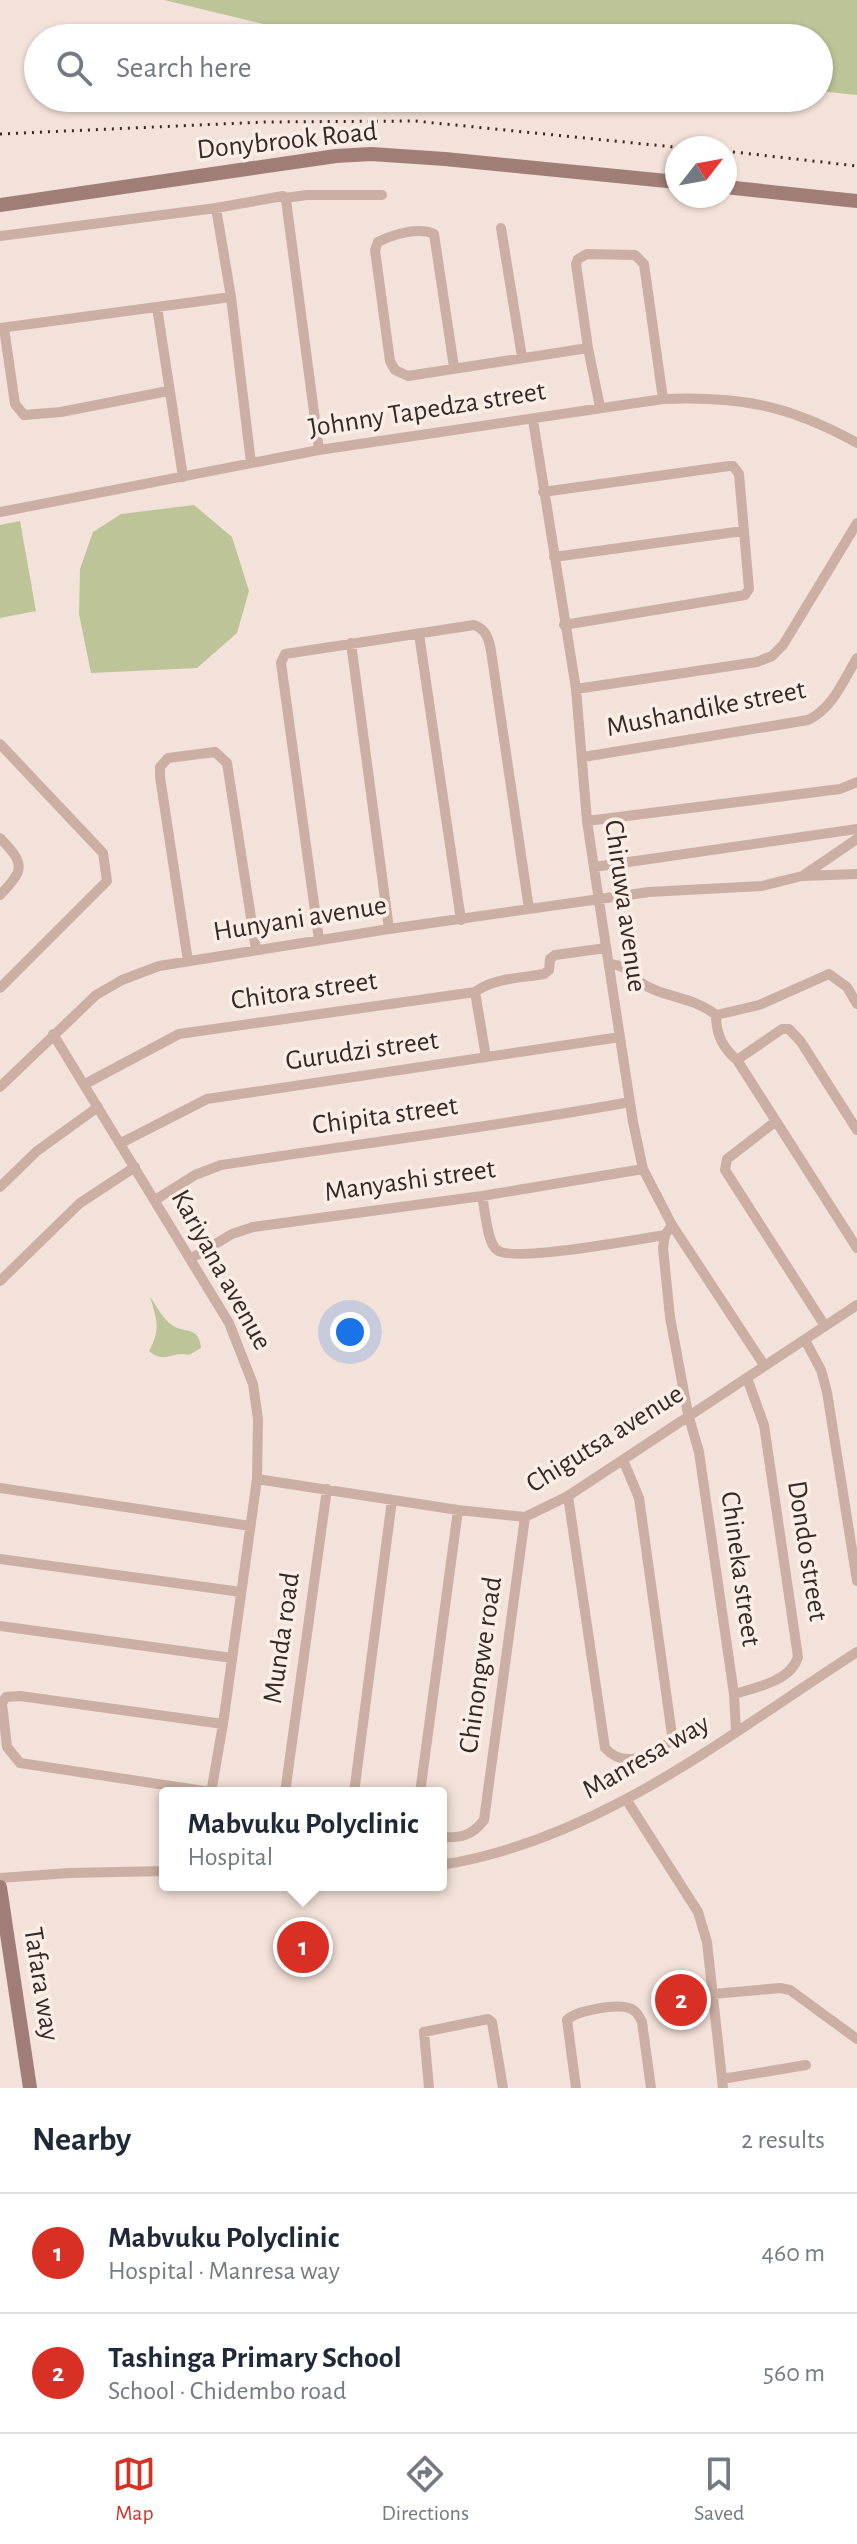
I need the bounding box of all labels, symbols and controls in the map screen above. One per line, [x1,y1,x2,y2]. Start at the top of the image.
search box [24,24,833,112]
icon: search [52,46,96,90]
text: Search here [116,53,252,83]
street label: Donybrook Road [195,118,379,164]
north arrow [665,136,737,208]
street label: Johnny Tapedza street [307,377,547,443]
street label: Mushandike street [604,676,808,742]
street label: Chiruwa avenue [599,818,651,994]
street label: Hunyani avenue [211,891,389,947]
street label: Chitora street [229,967,379,1015]
street label: Gurudzi street [284,1026,440,1076]
street label: Chipita street [311,1092,460,1140]
street label: Manyashi street [323,1155,497,1207]
street label: Kariyana avenue [166,1185,276,1355]
your location [330,1312,370,1352]
street label: Chigutsa avenue [522,1380,688,1498]
street label: Dondo street [782,1479,832,1623]
street label: Chineka street [715,1490,765,1648]
street label: Munda road [259,1571,305,1705]
street label: Chinongwe road [455,1575,507,1755]
street label: Manresa way [578,1709,714,1804]
popup [159,1787,447,1891]
text: Mabvuku Polyclinic [187,1809,419,1839]
text: Hospital [187,1844,273,1870]
pin: 1 [277,1917,329,1977]
street label: Tafara way [18,1925,64,2043]
pin: 2 [655,1970,707,2030]
text: Nearby [32,2123,131,2157]
text: 2 results [741,2127,825,2153]
text: Mabvuku Polyclinic [108,2223,339,2253]
text: 1 [53,2240,63,2266]
text: 460 m [761,2240,825,2266]
text: Hospital · Manresa way [108,2258,340,2284]
text: Tashinga Primary School [108,2343,402,2373]
text: 2 [52,2360,64,2386]
text: 560 m [763,2360,825,2386]
text: School · Chidembo road [108,2378,346,2404]
tab: Map [112,2452,156,2526]
tab: Directions [381,2452,469,2526]
tab: Saved [694,2452,744,2526]

